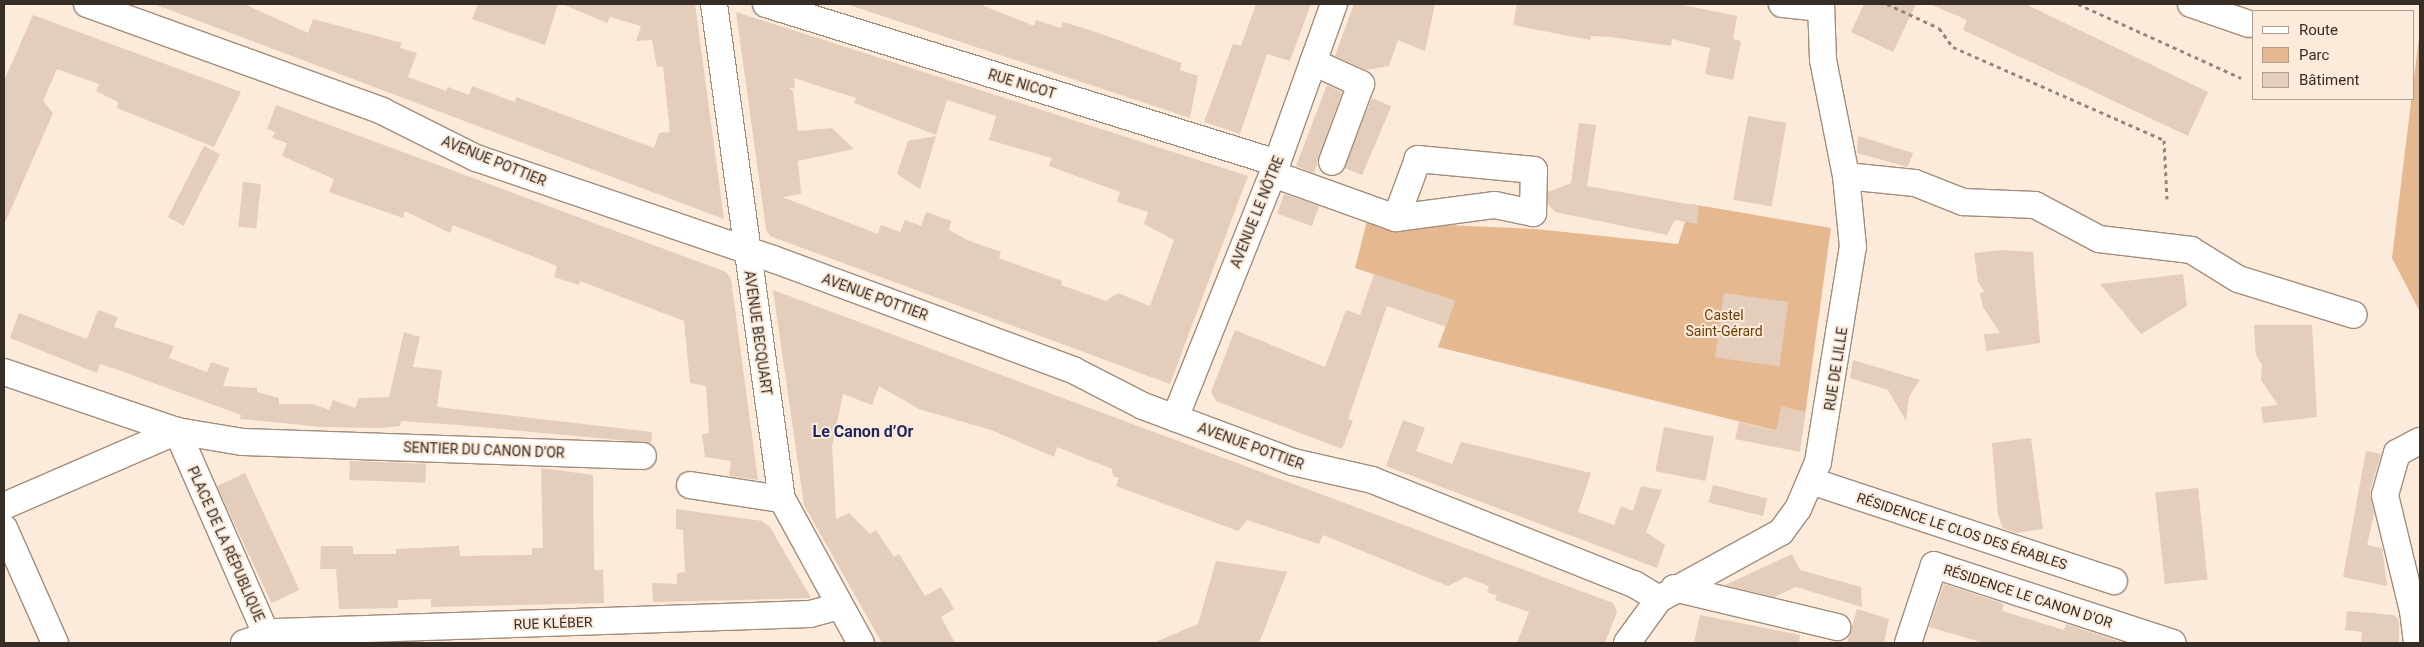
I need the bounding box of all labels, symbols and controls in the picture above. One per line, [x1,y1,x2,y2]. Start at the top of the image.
legend [2252,10,2414,100]
text: Route [2299,21,2338,39]
text: Parc [2299,46,2329,64]
street label: RUE NICOT [986,66,1058,102]
text: Bâtiment [2299,71,2359,89]
street label: AVENUE POTTIER [439,132,549,190]
street label: AVENUE LE NÔTRE [1227,154,1287,270]
street label: AVENUE BECQUART [741,270,775,396]
street label: AVENUE POTTIER [820,270,930,324]
park label: Castel Saint-Gérard [1685,307,1763,340]
street label: RUE DE LILLE [1821,326,1851,412]
street label: AVENUE POTTIER [1196,419,1306,473]
district label: Le Canon d’Or [813,422,913,442]
street label: SENTIER DU CANON D'OR [403,439,565,461]
street label: PLACE DE LA RÉPUBLIQUE [184,464,268,624]
street label: RÉSIDENCE LE CLOS DES ÉRABLES [1855,489,2069,573]
street label: RÉSIDENCE LE CANON D'OR [1941,561,2115,631]
street label: RUE KLÉBER [513,613,593,633]

